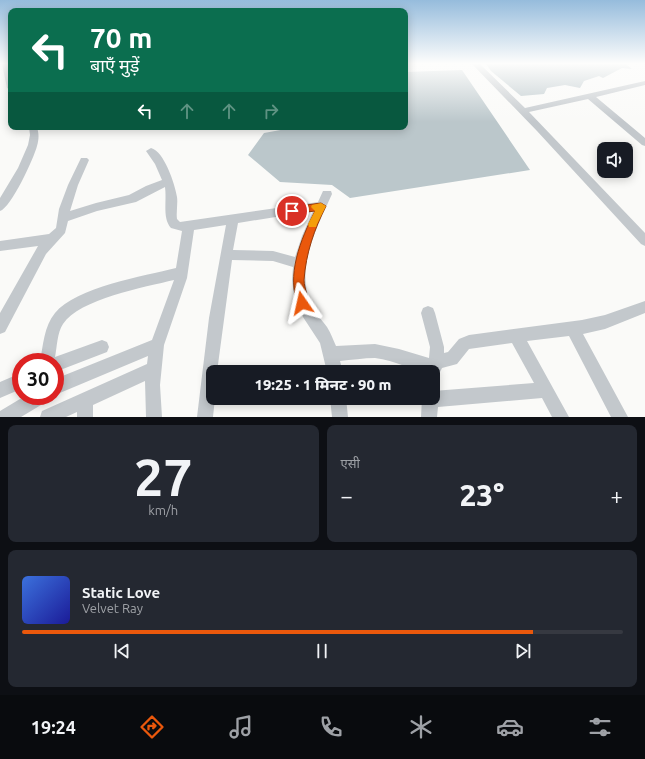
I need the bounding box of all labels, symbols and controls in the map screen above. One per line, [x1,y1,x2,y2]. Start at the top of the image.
text: 70 m [90,22,152,53]
icon: left [24,24,76,76]
text: बाएँ मुड़ें [90,55,139,75]
icon: left [134,100,156,122]
icon: ahead [176,100,198,122]
icon: ahead [218,100,240,122]
icon: right [260,100,282,122]
map controls [597,142,633,178]
button: sound [597,142,633,178]
pin [275,194,309,228]
icon: arrive [281,200,303,222]
position arrow [281,282,323,324]
speed limit sign: 30 [12,353,64,405]
text: 19:25 · 1 मिनट · 90 m [254,376,392,393]
text: 27 [134,448,193,506]
text: एसी [341,456,360,470]
text: 23° [459,478,504,512]
text: − [341,483,353,508]
text: + [611,483,623,508]
text: km/h [148,503,178,517]
text: Static Love [82,584,160,601]
text: Velvet Ray [82,601,143,615]
icon: previous [111,640,133,662]
icon: pause [311,640,333,662]
icon: next [512,640,534,662]
icon: directions [138,713,166,741]
icon: music [227,713,255,741]
icon: phone [317,713,345,741]
icon: climate [407,713,435,741]
icon: car [496,713,524,741]
icon: filters [586,713,614,741]
text: 19:24 [31,717,76,737]

